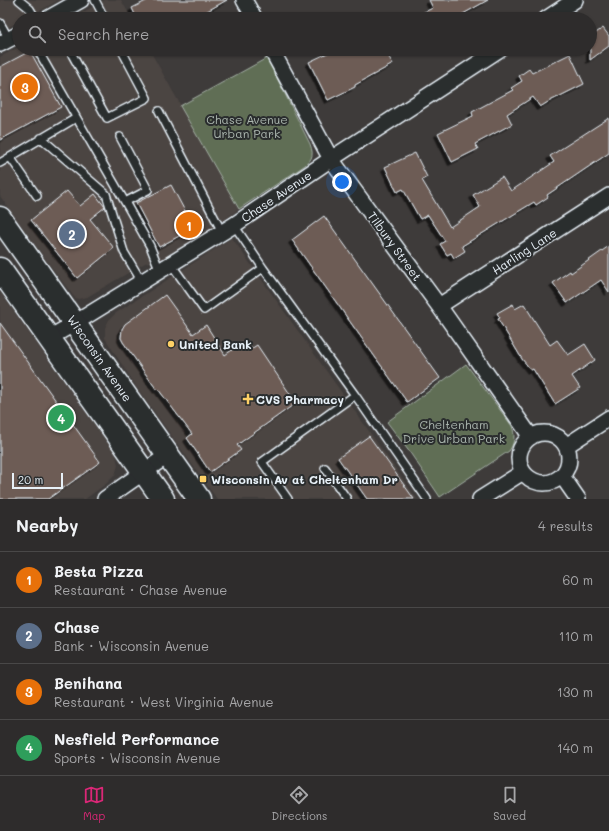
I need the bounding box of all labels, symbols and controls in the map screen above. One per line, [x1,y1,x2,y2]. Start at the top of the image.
search box [12,12,597,56]
icon: search [26,23,48,45]
text: Search here [58,24,149,44]
pin: 3 [12,72,38,102]
park label: Chase Avenue Urban Park [206,111,288,141]
street label: Chase Avenue [238,167,314,225]
your location [332,172,352,192]
street label: Tilbury Street [364,208,426,284]
pin: 1 [176,210,202,240]
pin: 2 [59,219,85,249]
street label: Harling Lane [489,224,559,278]
street label: Wisconsin Avenue [64,311,136,405]
place label: United Bank [179,336,252,352]
marker: United Bank [166,339,176,349]
place label: CVS Pharmacy [256,391,345,407]
marker: CVS Pharmacy [243,394,253,404]
pin: 4 [48,403,74,433]
park label: Cheltenham Drive Urban Park [403,416,505,446]
scale bar [12,471,63,490]
place label: Wisconsin Av at Cheltenham Dr [211,471,398,487]
text: 20 m [18,472,43,487]
marker: Wisconsin Av at Cheltenham Dr [198,474,208,484]
text: Nearby [16,514,78,536]
text: 4 results [538,517,593,534]
text: Besta Pizza [54,561,143,581]
text: 1 [26,571,32,588]
text: 60 m [563,571,593,588]
text: Restaurant · Chase Avenue [54,581,227,598]
text: Chase [54,617,100,637]
text: 2 [25,627,33,644]
text: 110 m [559,627,593,644]
text: Bank · Wisconsin Avenue [54,637,209,654]
text: Benihana [54,673,122,693]
text: 3 [25,683,33,700]
text: 130 m [557,683,593,700]
text: Restaurant · West Virginia Avenue [54,693,274,710]
text: Nesfield Performance [54,729,219,749]
text: 4 [25,739,33,756]
text: 140 m [557,739,593,756]
text: Sports · Wisconsin Avenue [54,749,221,766]
tab: Map [83,784,105,823]
tab: Directions [271,784,327,823]
tab: Saved [493,784,526,823]

